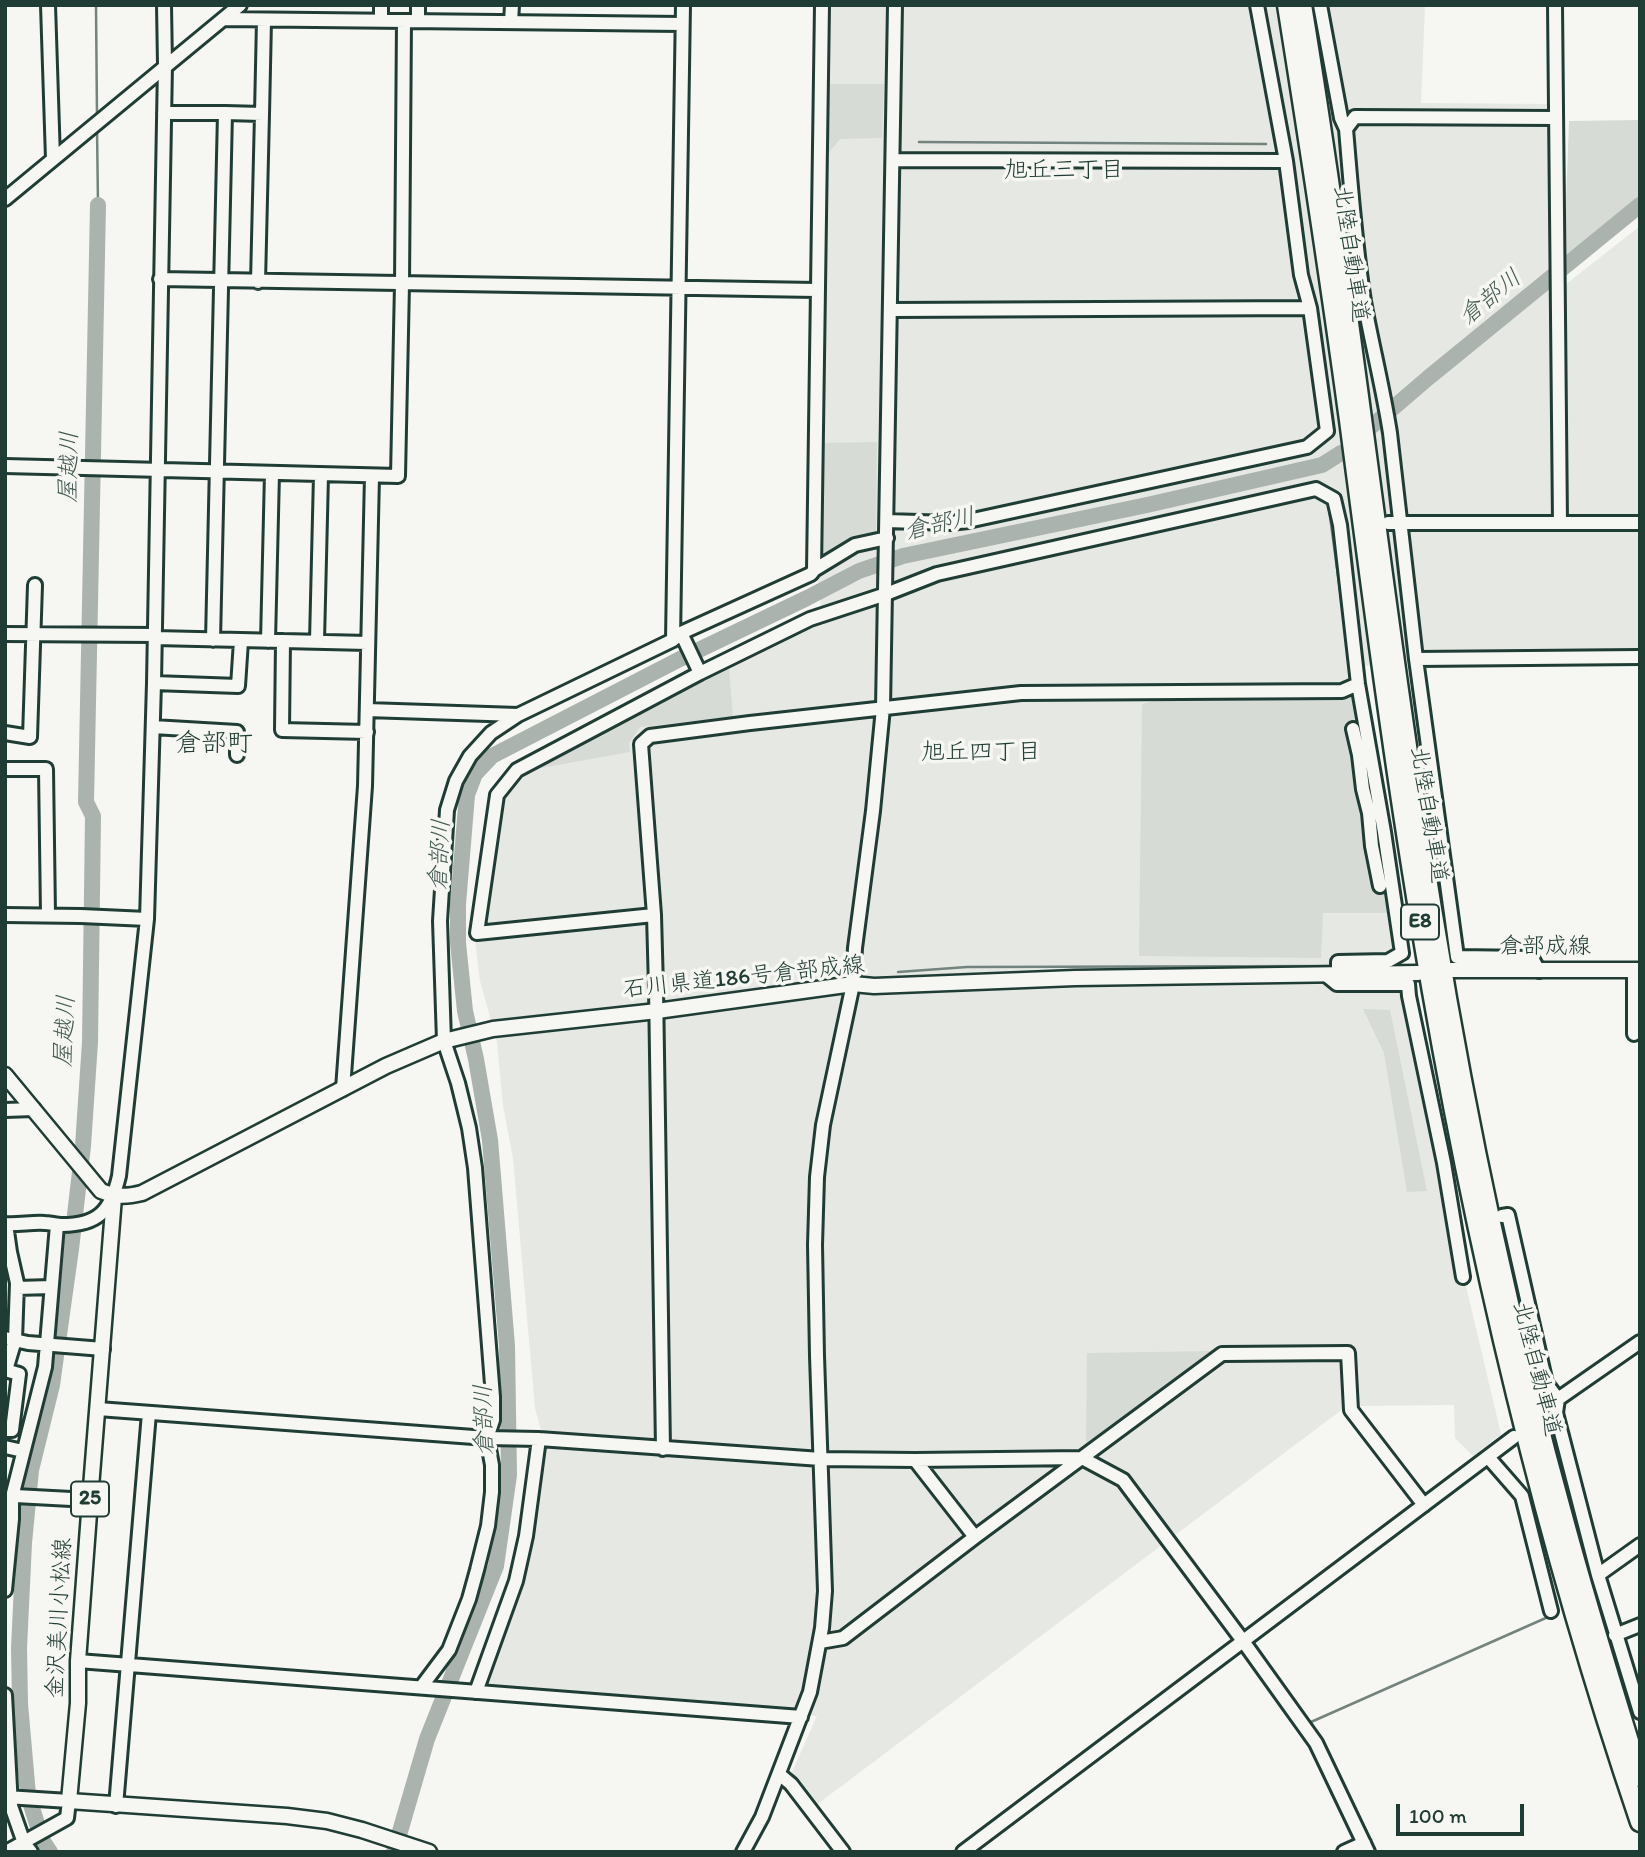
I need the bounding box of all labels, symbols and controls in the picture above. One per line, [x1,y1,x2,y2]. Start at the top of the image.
district label: 旭丘三丁目 [1004,157,1124,185]
street label: 北陸自動車道 [1327,184,1373,324]
water label: 倉部川 [1454,264,1528,332]
water label: 屋越川 [55,431,85,503]
water label: 倉部川 [902,503,978,547]
district label: 倉部町 [175,728,253,760]
district label: 旭丘四丁目 [921,739,1041,767]
street label: 北陸自動車道 [1404,745,1452,885]
water label: 倉部川 [425,818,457,892]
road number: E8 [1401,904,1439,940]
street label: 倉部成線 [1499,933,1591,961]
street label: 石川県道186号倉部成線 [622,952,866,1004]
water label: 屋越川 [50,994,82,1068]
street label: 北陸自動車道 [1506,1299,1566,1439]
water label: 倉部川 [470,1384,500,1456]
road number: 25 [71,1482,109,1516]
street label: 金沢美川小松線 [42,1537,78,1699]
scale bar [1400,1790,1528,1834]
text: 100 m [1409,1803,1467,1828]

